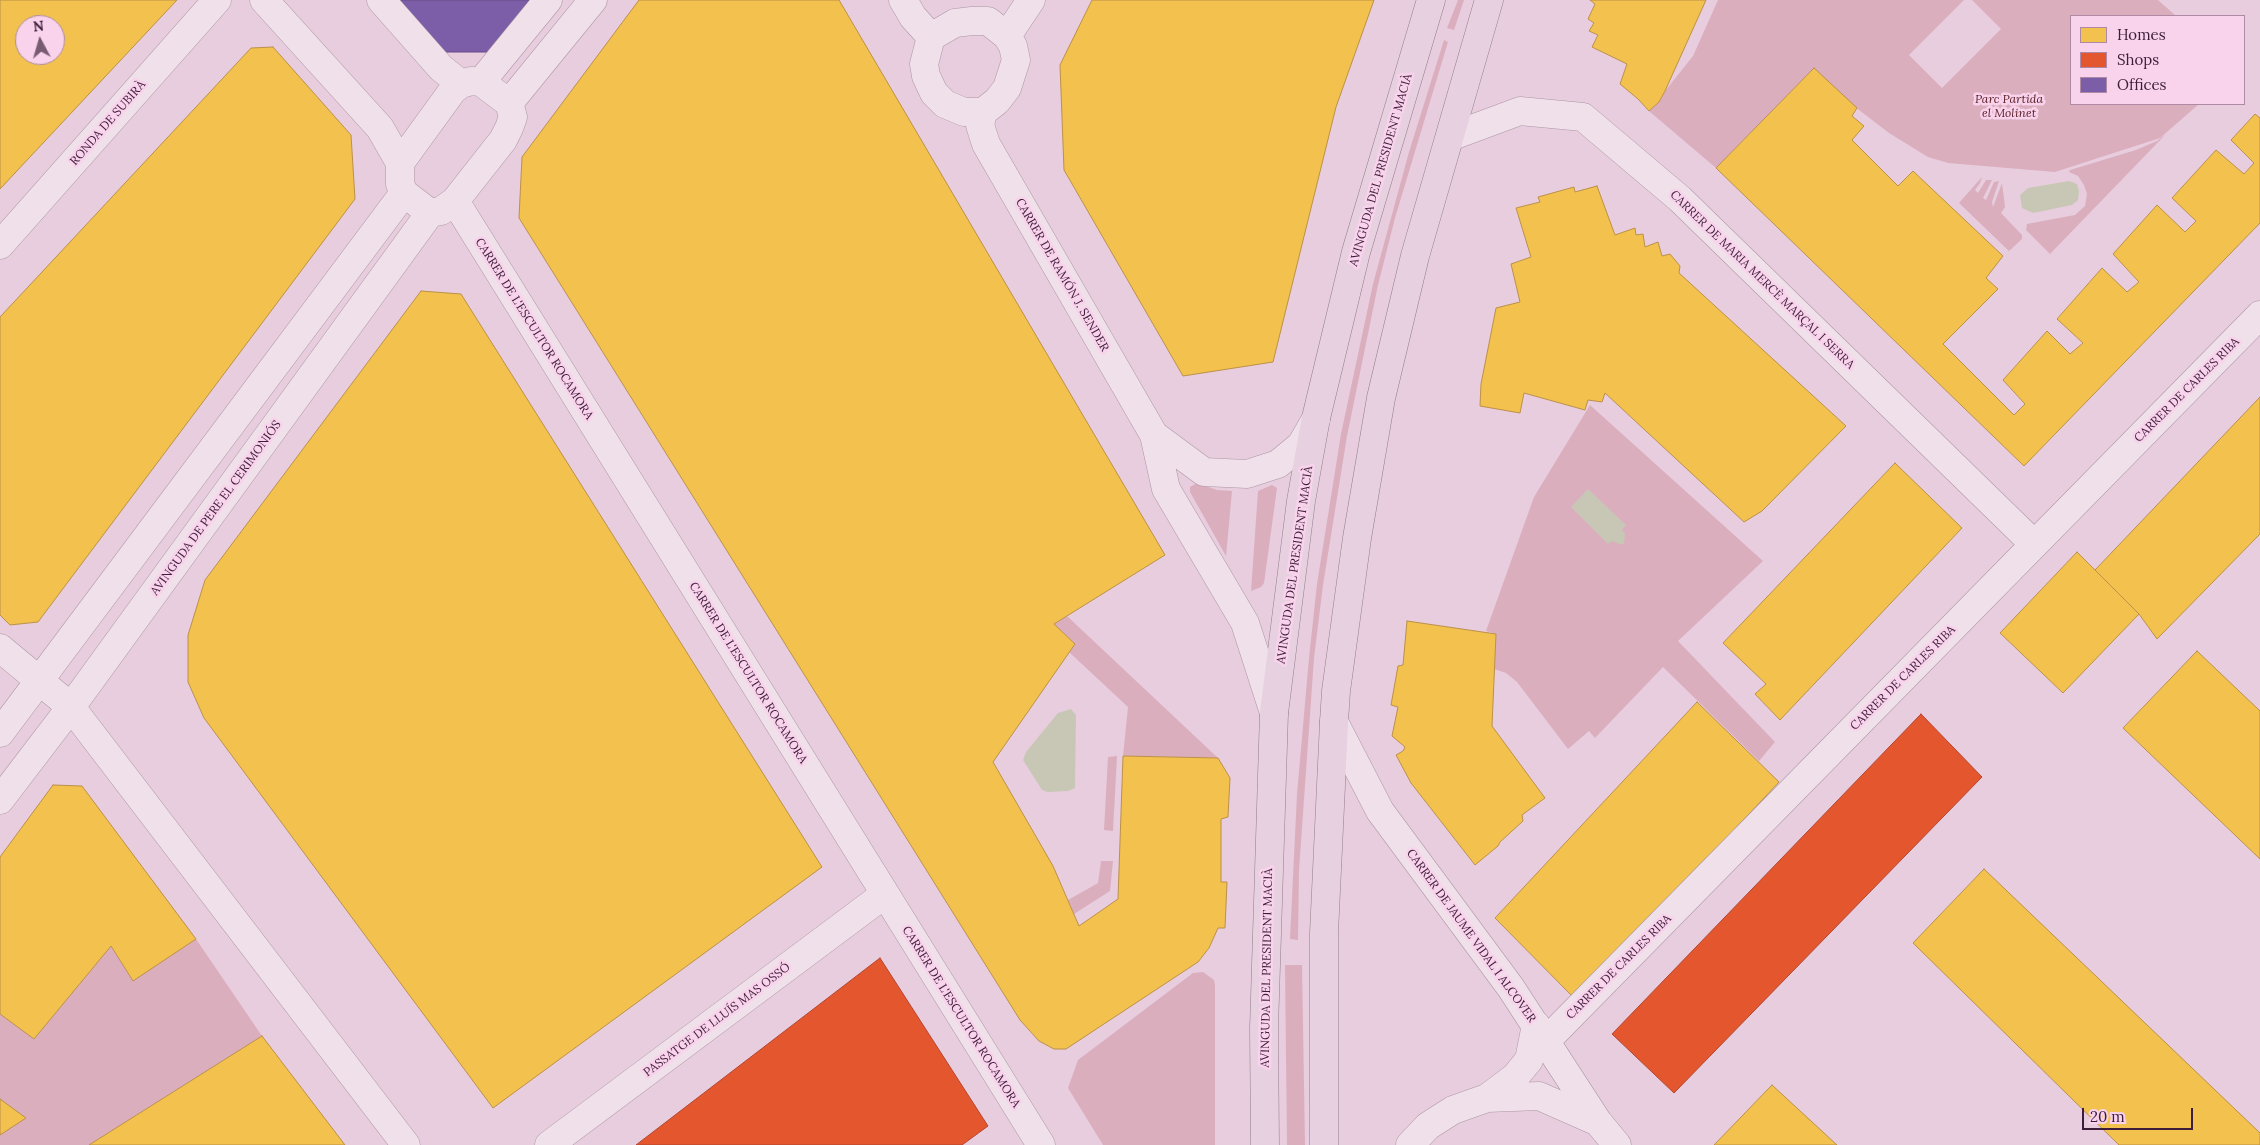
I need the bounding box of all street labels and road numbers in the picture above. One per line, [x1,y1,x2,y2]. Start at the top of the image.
street label: AVINGUDA DEL PRESIDENT MACIÀ [1347,72,1415,268]
street label: RONDA DE SUBIRÀ [67,78,149,168]
street label: CARRER DE MARIA MERCÈ MARÇAL I SERRA [1667,188,1857,372]
street label: CARRER DE RAMÓN J. SENDER [1012,196,1112,354]
street label: CARRER DE L'ESCULTOR ROCAMORA [472,236,596,422]
street label: CARRER DE CARLES RIBA [2132,335,2242,445]
street label: AVINGUDA DE PERE EL CERIMONIÓS [148,418,284,598]
street label: AVINGUDA DEL PRESIDENT MACIÀ [1274,465,1316,665]
street label: CARRER DE L'ESCULTOR ROCAMORA [686,580,810,766]
street label: CARRER DE CARLES RIBA [1848,623,1958,733]
street label: CARRER DE JAUME VIDAL I ALCOVER [1403,847,1539,1025]
street label: AVINGUDA DEL PRESIDENT MACIÀ [1258,868,1276,1068]
street label: CARRER DE CARLES RIBA [1564,912,1674,1022]
street label: CARRER DE L'ESCULTOR ROCAMORA [899,924,1023,1110]
street label: PASSATGE DE LLUÍS MAS OSSÓ [641,960,793,1080]

